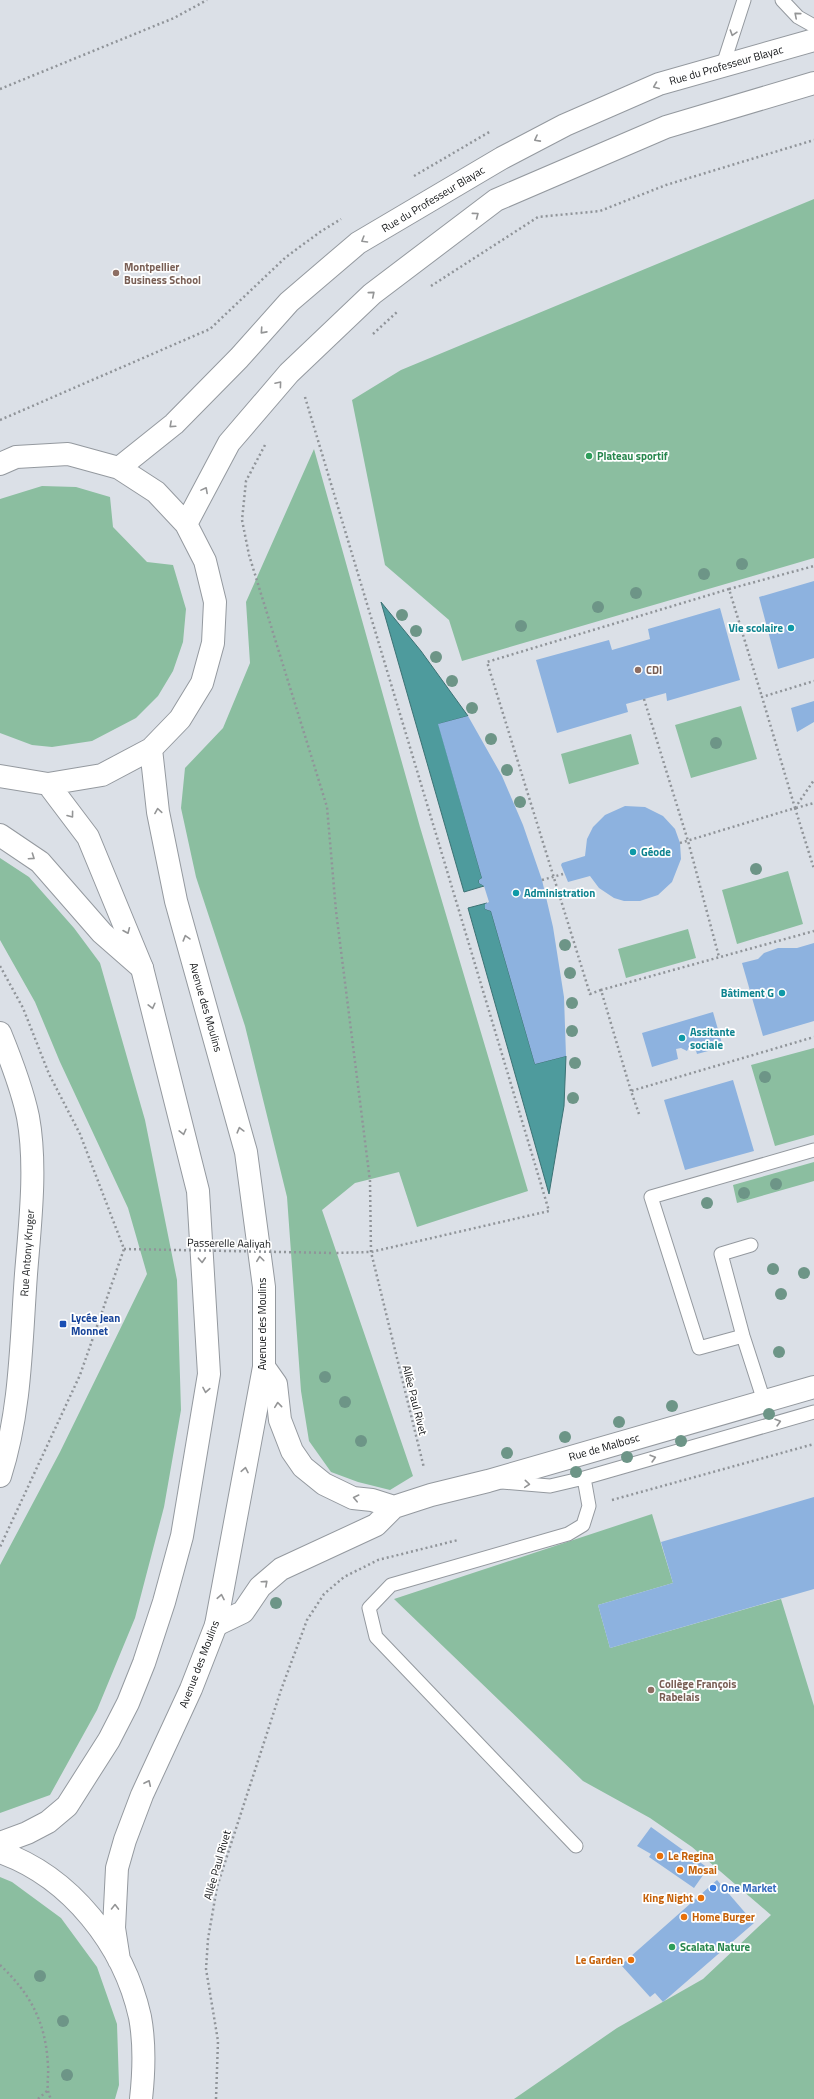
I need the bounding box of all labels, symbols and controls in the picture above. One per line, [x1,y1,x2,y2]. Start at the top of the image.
one-way arrow [794,12,802,19]
one-way arrow [729,29,738,36]
street label: Rue du Professeur Blayac [667,41,785,89]
one-way arrow [652,81,659,89]
one-way arrow [534,134,541,142]
street label: Rue du Professeur Blayac [378,162,488,236]
one-way arrow [471,213,478,220]
one-way arrow [361,235,368,242]
place label: Montpellier Business School [124,259,201,288]
marker: Montpellier Business School [111,268,121,278]
one-way arrow [368,291,375,298]
one-way arrow [260,327,267,334]
one-way arrow [275,382,282,389]
one-way arrow [169,420,177,427]
place label: Plateau sportif [597,448,668,464]
marker: Plateau sportif [584,451,594,461]
one-way arrow [200,487,207,494]
place label: Vie scolaire [728,620,783,636]
marker: Vie scolaire [786,623,796,633]
place label: CDI [646,662,662,678]
marker: CDI [633,665,643,675]
one-way arrow [154,808,163,814]
one-way arrow [66,810,73,817]
place label: Géode [641,844,671,860]
marker: Géode [628,847,638,857]
one-way arrow [28,852,35,859]
place label: Administration [524,885,595,901]
marker: Administration [511,888,521,898]
one-way arrow [122,927,130,935]
one-way arrow [182,935,191,942]
street label: Avenue des Moulins [186,960,226,1054]
place label: Bâtiment G [721,985,774,1001]
marker: Bâtiment G [777,988,787,998]
one-way arrow [147,1002,156,1009]
place label: Assitante sociale [690,1024,736,1053]
marker: Assitante sociale [677,1033,687,1043]
one-way arrow [236,1127,245,1134]
one-way arrow [179,1129,187,1135]
street label: Rue Antony Kruger [16,1209,38,1297]
street label: Passerelle Aaliyah [187,1234,271,1252]
one-way arrow [256,1256,265,1262]
one-way arrow [198,1257,207,1263]
street label: Avenue des Moulins [254,1278,270,1370]
place label: Lycée Jean Monnet [71,1310,120,1339]
marker: Lycée Jean Monnet [58,1319,68,1329]
street label: Allée Paul Rivet [399,1363,431,1437]
one-way arrow [203,1387,211,1393]
one-way arrow [274,1402,283,1408]
one-way arrow [775,1419,781,1427]
street label: Rue de Malbosc [567,1429,642,1465]
one-way arrow [649,1454,656,1463]
one-way arrow [240,1467,248,1473]
one-way arrow [524,1479,530,1488]
one-way arrow [353,1494,360,1502]
one-way arrow [260,1580,267,1587]
one-way arrow [216,1594,224,1601]
street label: Avenue des Moulins [175,1618,223,1710]
place label: Collège François Rabelais [659,1676,736,1705]
marker: Collège François Rabelais [646,1685,656,1695]
one-way arrow [143,1780,151,1787]
street label: Allée Paul Rivet [199,1828,235,1902]
place label: Le Regina [668,1848,714,1864]
marker: Le Regina [655,1851,665,1861]
place label: Mosai [688,1862,717,1878]
marker: Mosai [675,1865,685,1875]
place label: One Market [721,1880,777,1896]
marker: One Market [708,1883,718,1893]
place label: King Night [643,1890,693,1906]
marker: King Night [696,1893,706,1903]
one-way arrow [110,1904,119,1910]
place label: Home Burger [692,1909,755,1925]
marker: Home Burger [679,1912,689,1922]
place label: Scalata Nature [680,1939,751,1955]
marker: Scalata Nature [667,1942,677,1952]
place label: Le Garden [576,1952,623,1968]
marker: Le Garden [626,1955,636,1965]

